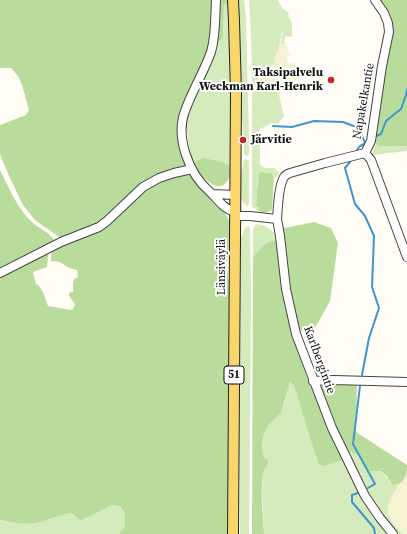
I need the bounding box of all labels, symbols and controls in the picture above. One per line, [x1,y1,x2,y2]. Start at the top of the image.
street label: Napakelkantie [350,62,378,140]
place label: Taksipalvelu Weckman Karl-Henrik [199,66,323,94]
marker: Taksipalvelu Weckman Karl-Henrik [326,75,336,85]
place label: Järvitie [251,133,292,147]
marker: Järvitie [238,135,248,145]
street label: Länsiväylä [215,239,229,295]
street label: Karlbergintie [300,324,338,396]
road number: 51 [224,366,244,384]

